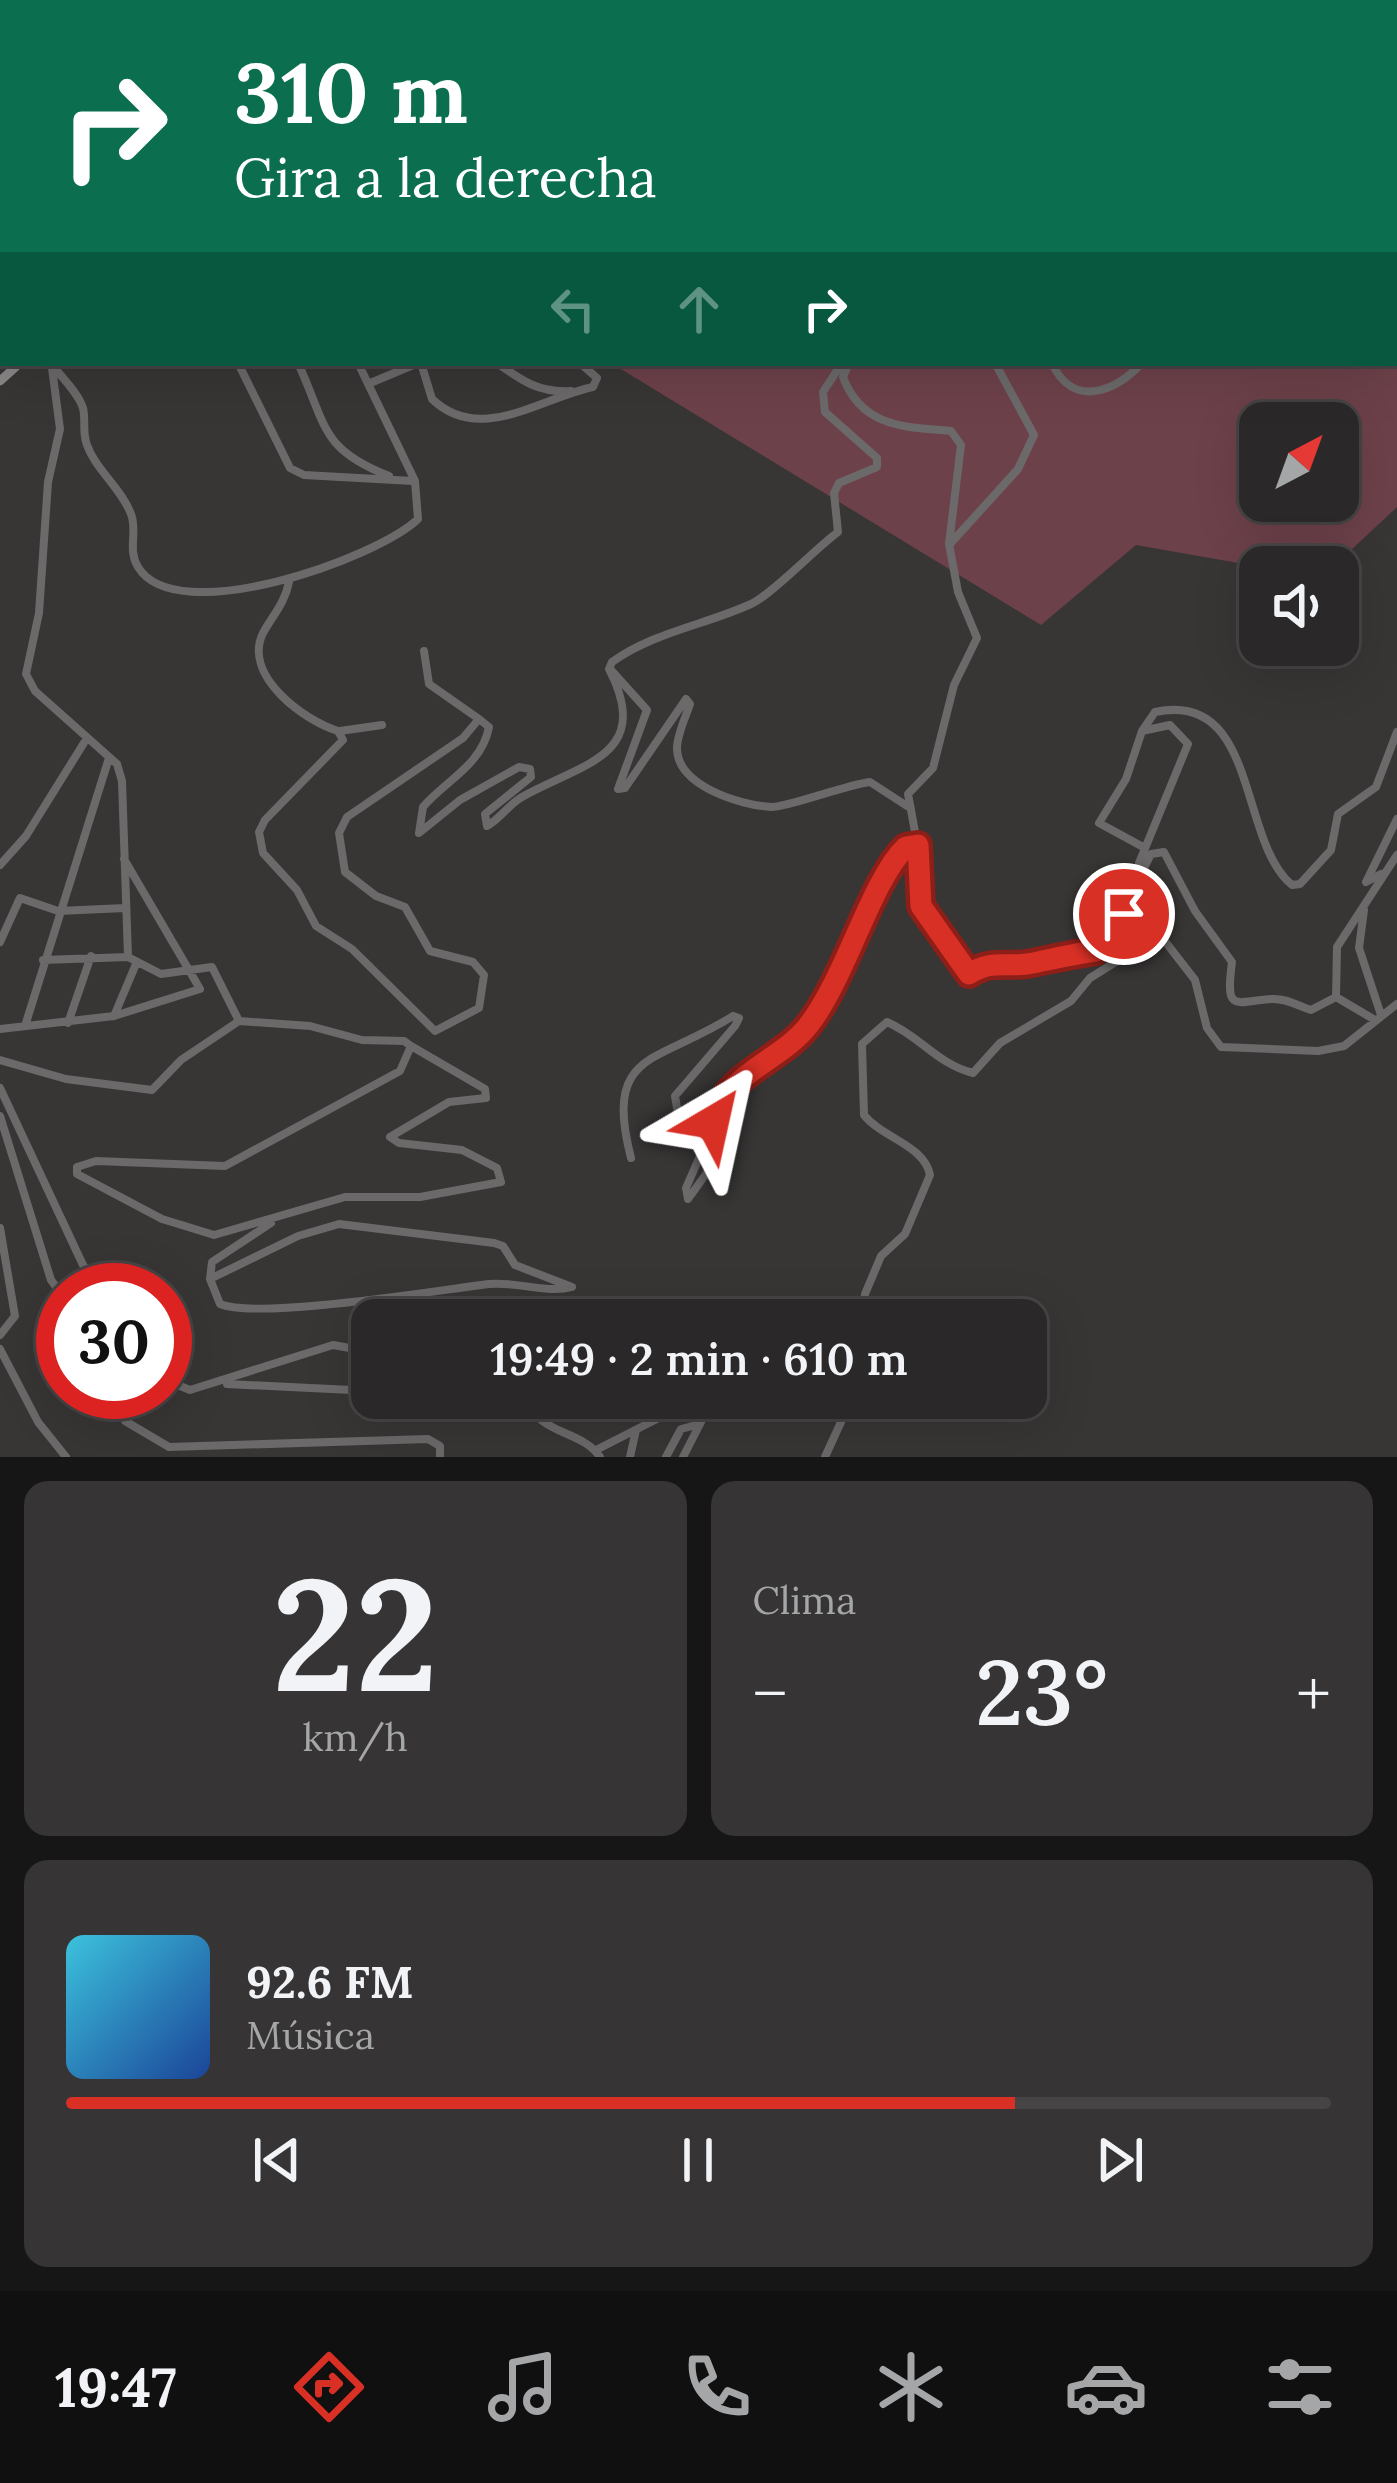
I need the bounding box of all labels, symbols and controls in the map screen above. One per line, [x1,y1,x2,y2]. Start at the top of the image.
text: 310 m [234,38,468,146]
icon: right [36,48,192,204]
text: Gira a la derecha [234,143,657,212]
icon: left [540,276,606,342]
icon: ahead [666,276,732,342]
icon: right [792,276,858,342]
north arrow [1239,402,1359,522]
map controls [1239,402,1359,666]
button: sound [1239,546,1359,666]
pin [1073,863,1175,965]
icon: arrive [1091,881,1157,947]
position arrow [650,1059,776,1185]
speed limit sign: 30 [36,1263,192,1419]
text: 19:49 · 2 min · 610 m [490,1330,908,1387]
text: 22 [272,1534,438,1734]
text: Clima [753,1575,856,1625]
text: 23° [975,1634,1108,1750]
text: − [753,1651,787,1735]
text: + [1296,1651,1331,1735]
text: km/h [303,1712,408,1762]
text: 92.6 FM [246,1953,414,2010]
text: Música [246,2010,375,2060]
icon: previous [244,2127,310,2193]
icon: pause [665,2127,731,2193]
icon: next [1087,2127,1153,2193]
icon: directions [287,2345,371,2429]
icon: music [481,2345,565,2429]
icon: phone [675,2345,759,2429]
icon: climate [869,2345,953,2429]
icon: car [1064,2345,1148,2429]
icon: filters [1258,2345,1342,2429]
text: 19:47 [55,2353,177,2422]

